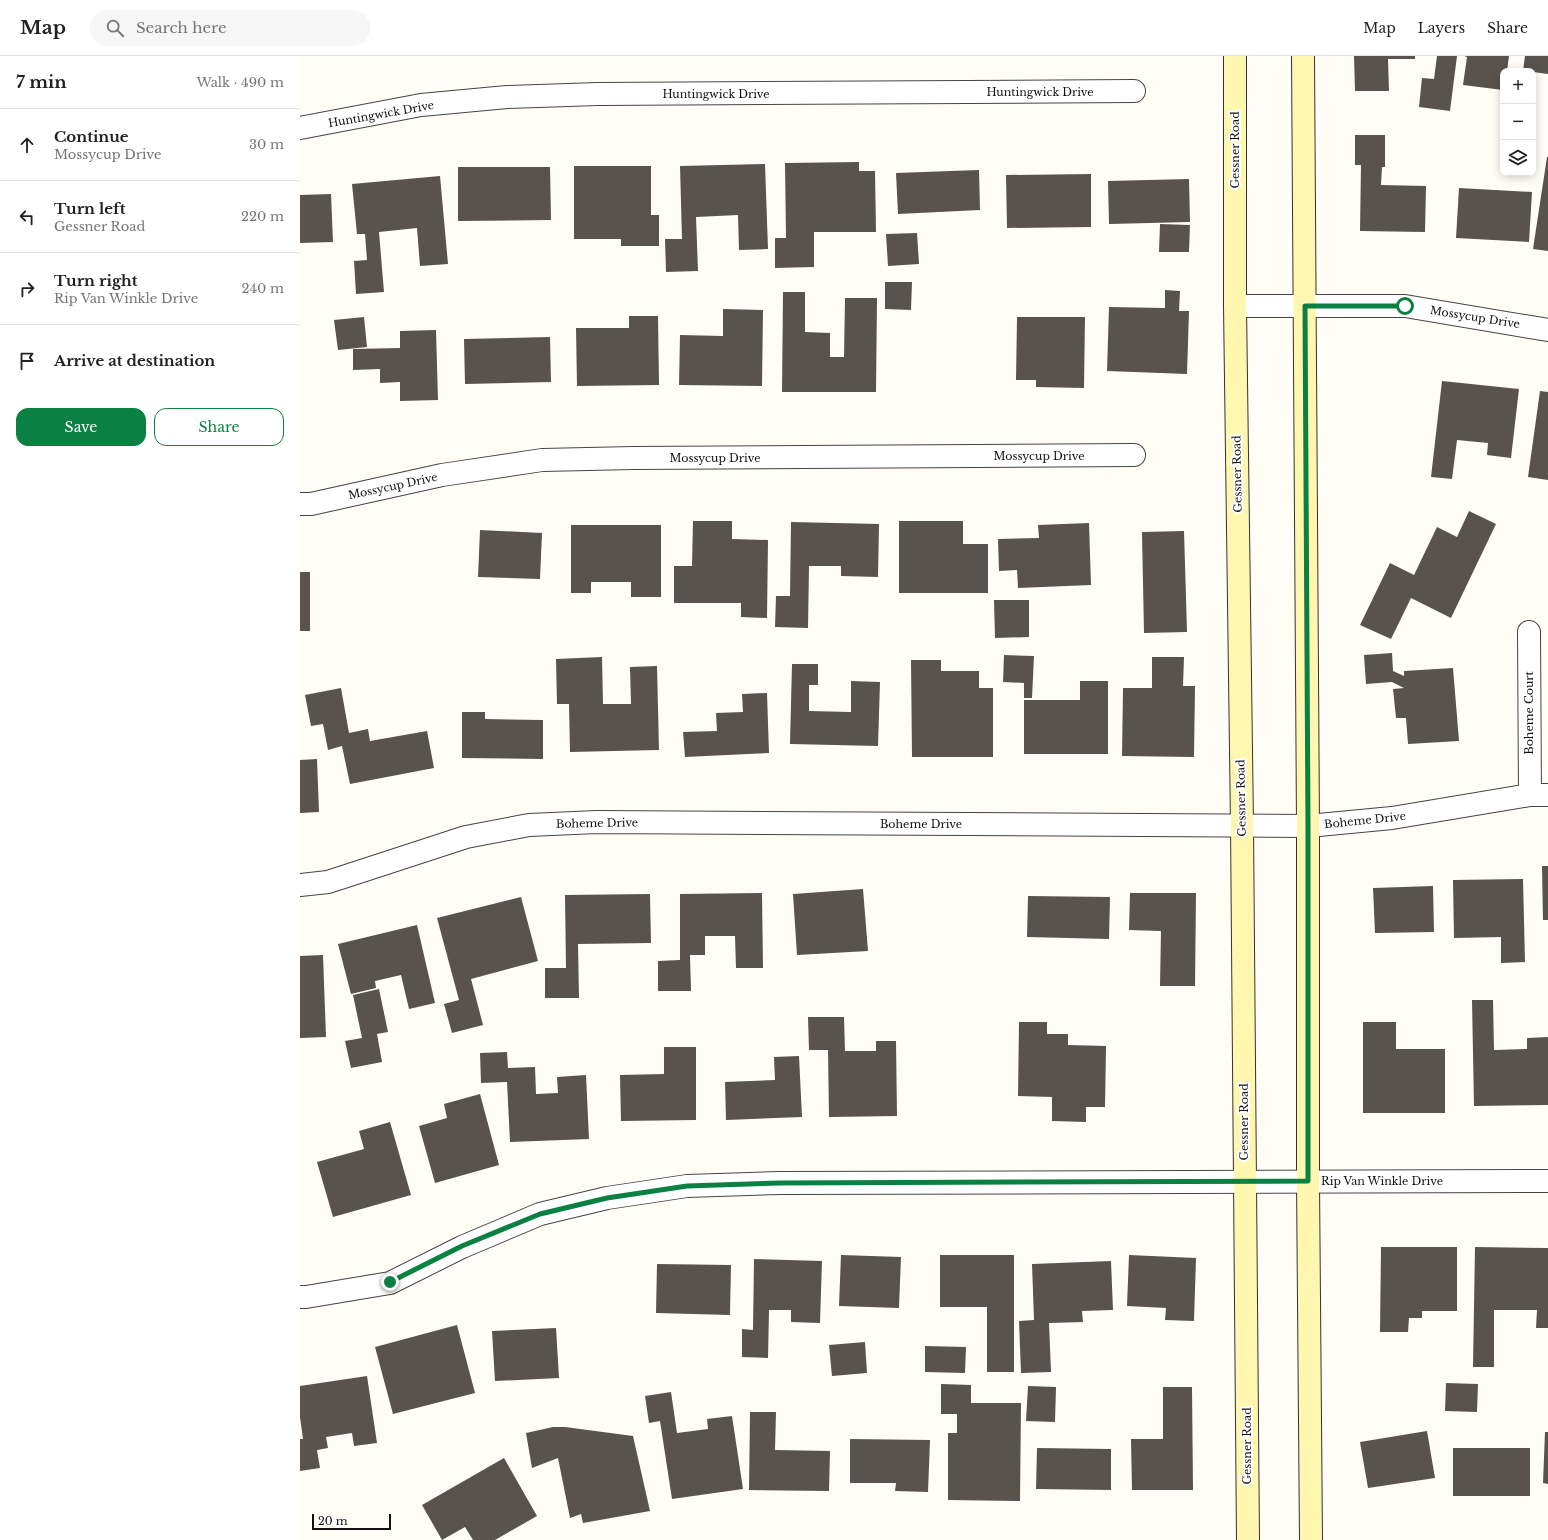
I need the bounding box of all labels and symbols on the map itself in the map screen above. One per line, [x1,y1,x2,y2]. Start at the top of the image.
street label: Huntingwick Drive [986,85,1094,99]
street label: Huntingwick Drive [662,87,770,101]
street label: Huntingwick Drive [327,98,435,130]
street label: Gessner Road [1228,111,1242,189]
route start [1396,297,1414,315]
street label: Mossycup Drive [1429,303,1521,331]
street label: Gessner Road [1229,435,1245,513]
street label: Mossycup Drive [994,449,1084,463]
street label: Mossycup Drive [670,451,760,465]
street label: Mossycup Drive [347,470,439,502]
street label: Boheme Court [1522,670,1536,755]
street label: Gessner Road [1233,759,1249,837]
street label: Boheme Drive [1323,809,1407,831]
street label: Boheme Drive [556,815,638,831]
street label: Boheme Drive [880,817,962,831]
street label: Gessner Road [1237,1083,1251,1161]
street label: Rip Van Winkle Drive [1321,1174,1443,1188]
route end [381,1273,399,1291]
street label: Gessner Road [1240,1407,1254,1485]
scale bar [312,1512,391,1531]

